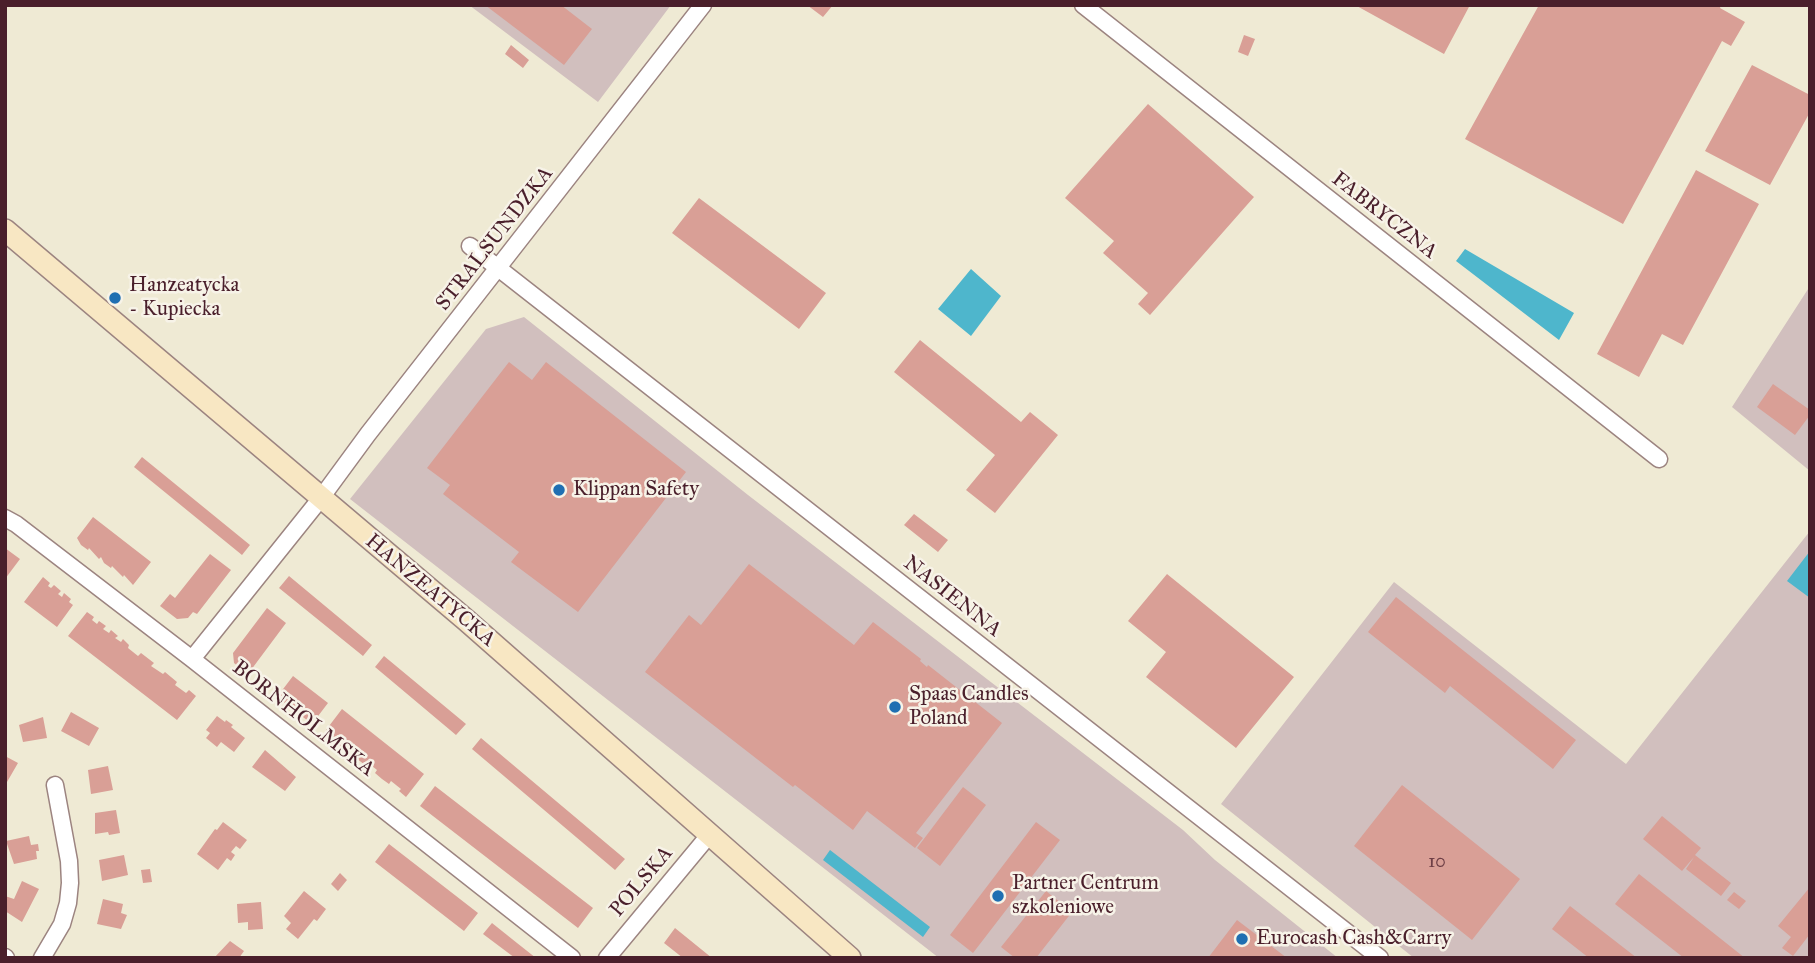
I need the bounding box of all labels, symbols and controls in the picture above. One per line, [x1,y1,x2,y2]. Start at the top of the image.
street label: STRALSUNDZKA [431,162,559,316]
street label: FABRYCZNA [1326,167,1442,265]
place label: Hanzeatycka - Kupiecka [129,273,239,323]
marker: Hanzeatycka - Kupiecka [107,290,123,306]
place label: Klippan Safety [573,477,699,503]
marker: Klippan Safety [551,482,567,498]
street label: HANZEATYCKA [360,529,500,653]
street label: NASIENNA [898,551,1006,643]
street label: BORNHOLMSKA [227,655,379,783]
place label: Spaas Candles Poland [909,682,1029,732]
marker: Spaas Candles Poland [887,699,903,715]
street label: POLSKA [605,842,679,922]
house number: 10 [1428,852,1446,874]
place label: Partner Centrum szkoleniowe [1012,871,1159,921]
marker: Partner Centrum szkoleniowe [990,888,1006,904]
place label: Eurocash Cash&Carry [1256,926,1451,952]
marker: Eurocash Cash&Carry [1234,931,1250,947]

